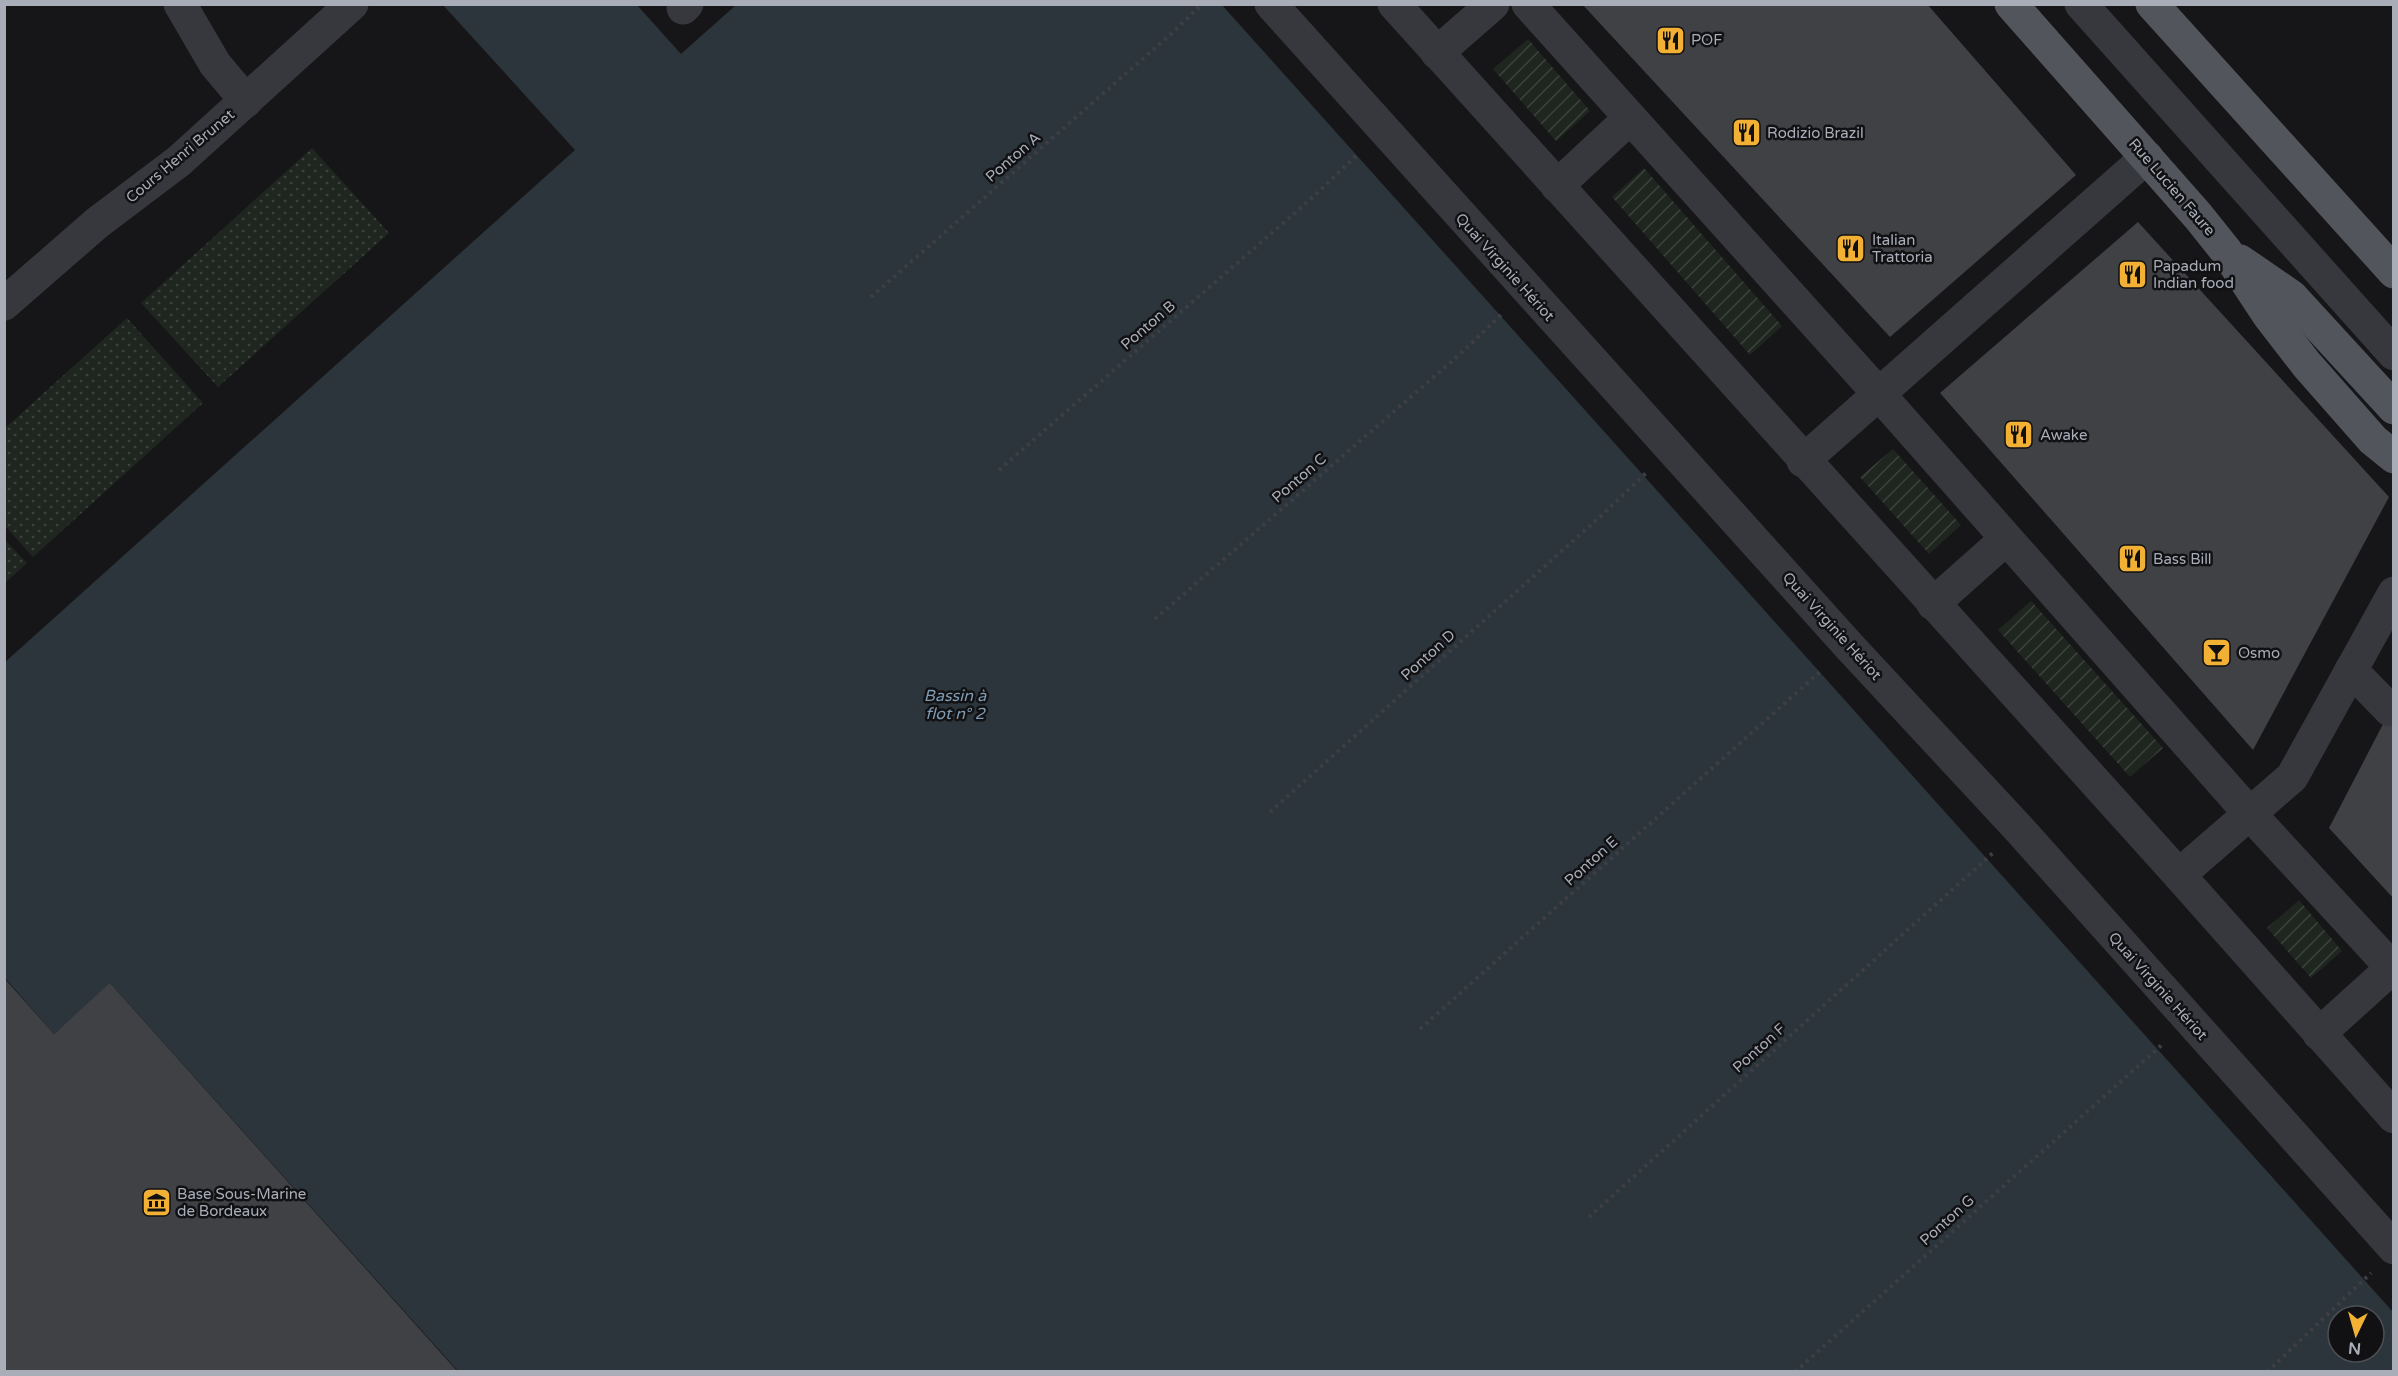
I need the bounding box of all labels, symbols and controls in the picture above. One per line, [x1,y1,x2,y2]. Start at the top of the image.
restaurant icon: POF [1654,24,1686,56]
place label: POF [1691,31,1722,49]
street label: Cours Henri Brunet [122,105,238,207]
restaurant icon: Rodizio Brazil [1730,117,1762,149]
place label: Rodizio Brazil [1767,124,1864,142]
street label: Ponton A [982,128,1044,186]
street label: Rue Lucien Faure [2125,135,2219,239]
street label: Quai Virginie Hériot [1452,209,1558,325]
place label: Italian Trattoria [1872,231,1933,266]
restaurant icon: Italian Trattoria [1835,233,1867,265]
place label: Papadum Indian food [2153,257,2234,292]
restaurant icon: Papadum Indian food [2116,259,2148,291]
street label: Ponton B [1117,297,1179,353]
restaurant icon: Awake [2003,419,2035,451]
place label: Awake [2040,426,2087,444]
street label: Ponton C [1268,450,1330,506]
restaurant icon: Bass Bill [2116,543,2148,575]
place label: Bass Bill [2153,550,2212,568]
street label: Quai Virginie Hériot [1779,568,1885,684]
street label: Ponton D [1397,626,1459,684]
bar icon: Osmo [2201,637,2233,669]
place label: Osmo [2238,644,2280,662]
water label: Bassin à flot n° 2 [924,686,987,724]
street label: Ponton E [1561,832,1621,890]
street label: Quai Virginie Hériot [2105,928,2211,1044]
street label: Ponton F [1729,1020,1789,1076]
place label: Base Sous-Marine de Bordeaux [177,1185,306,1220]
museum icon: Base Sous-Marine de Bordeaux [140,1187,172,1219]
street label: Ponton G [1916,1191,1978,1249]
north arrow [2326,1304,2386,1364]
text: N [2348,1337,2362,1358]

